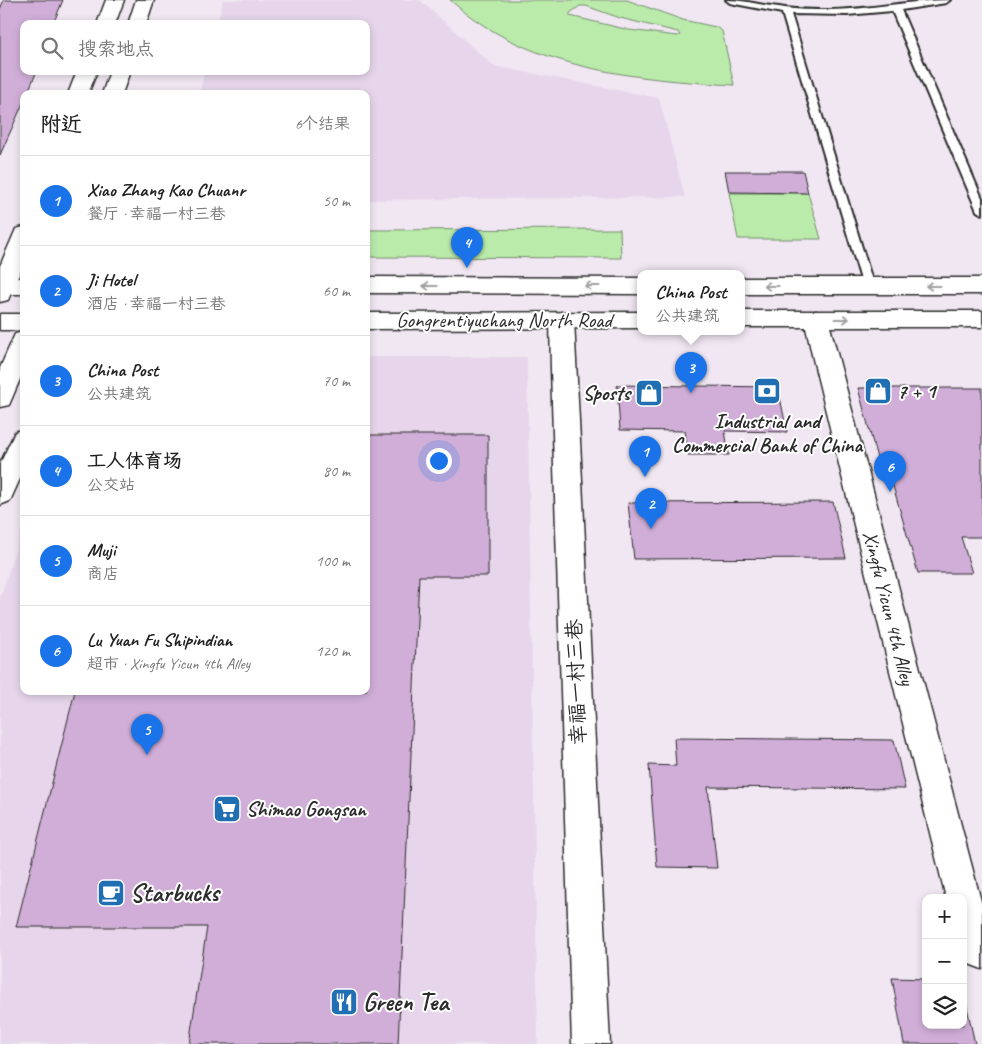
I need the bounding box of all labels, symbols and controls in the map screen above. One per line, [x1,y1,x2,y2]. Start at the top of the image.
search box [20,20,370,75]
icon: search [38,34,66,62]
text: 搜索地点 [78,37,154,61]
text: 附近 [40,111,82,137]
text: 6个结果 [295,114,350,134]
text: Xiao Zhang Kao Chuanr [87,178,245,202]
text: 1 [52,191,60,211]
text: 50 m [323,191,350,211]
text: 餐厅 · 幸福一村三巷 [87,204,226,224]
pin: 4 [451,227,483,268]
text: Ji Hotel [87,268,135,292]
popup [637,270,745,335]
text: China Post [655,280,727,304]
text: 2 [52,281,60,301]
text: 60 m [323,281,350,301]
one-way arrow [422,281,438,290]
one-way arrow [585,281,601,291]
one-way arrow [763,281,780,291]
one-way arrow [926,281,942,291]
text: 酒店 · 幸福一村三巷 [87,294,226,314]
text: 公共建筑 [655,306,719,326]
street label: Gongrentiyuchang North Road [396,307,615,333]
one-way arrow [834,314,850,324]
pin: 3 [675,352,707,393]
text: China Post [87,358,158,382]
text: 3 [52,371,60,391]
text: 70 m [323,371,350,391]
bank icon: Industrial and Commercial Bank of China [752,376,782,406]
shop icon: 7 + 1 [863,376,893,406]
shop icon: Sposts [634,378,664,408]
place label: 7 + 1 [897,378,938,404]
place label: Sposts [582,380,633,406]
text: 公共建筑 [87,384,151,404]
place label: Industrial and Commercial Bank of China [672,408,863,458]
pin: 1 [629,436,661,477]
your location [426,448,452,474]
text: 工人体育场 [87,449,182,473]
pin: 6 [874,451,906,492]
text: 4 [52,461,60,481]
text: 80 m [323,461,350,481]
text: 公交站 [87,475,135,495]
pin: 2 [635,488,667,529]
street label: Xingfu Yicun 4th Alley [857,528,921,690]
text: Muji [87,538,115,562]
text: 5 [53,551,59,571]
text: 100 m [316,551,350,571]
text: 商店 [87,564,119,584]
street label: 幸福一村三巷 [561,619,591,745]
text: Lu Yuan Fu Shipindian [87,628,232,652]
text: 6 [52,641,60,661]
text: 120 m [316,641,350,661]
text: 超市 · Xingfu Yicun 4th Alley [87,654,250,674]
pin: 5 [131,714,163,755]
supermarket icon: Shimao Gongsan [212,794,242,824]
place label: Shimao Gongsan [246,796,367,822]
place label: Starbucks [130,877,221,909]
cafe icon: Starbucks [96,878,126,908]
map controls [922,894,967,1029]
button: + [922,894,967,939]
button: − [922,939,967,984]
button: layers [922,984,967,1029]
place label: Green Tea [363,986,450,1018]
restaurant icon: Green Tea [329,987,359,1017]

